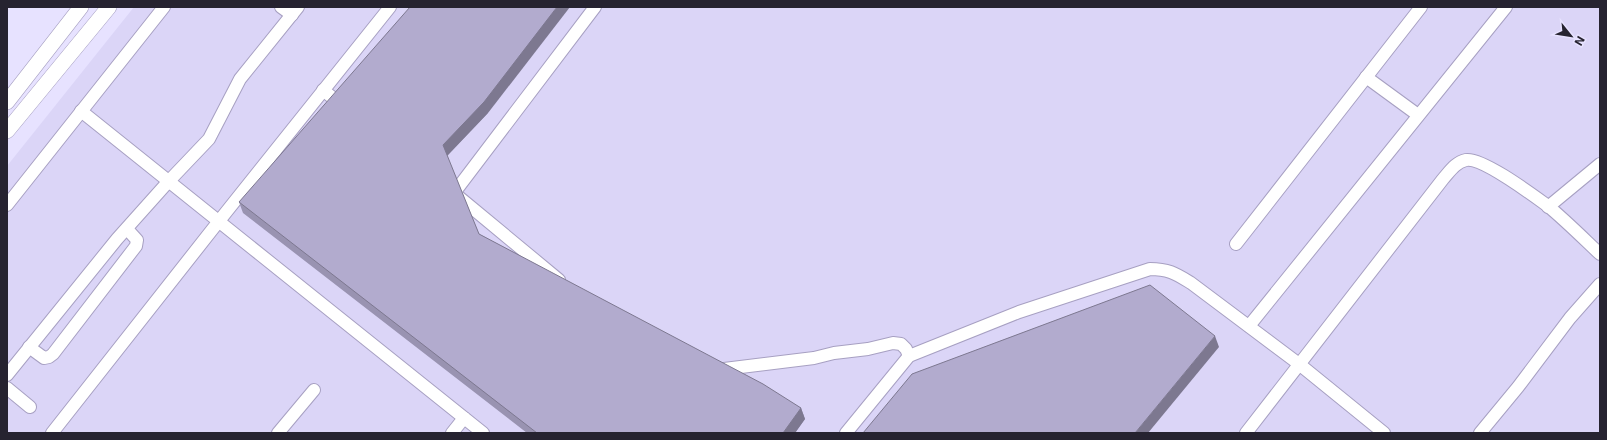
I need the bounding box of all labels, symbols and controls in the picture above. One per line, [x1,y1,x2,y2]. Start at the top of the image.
north arrow [1551,16,1591,56]
text: N [1572,34,1588,48]

